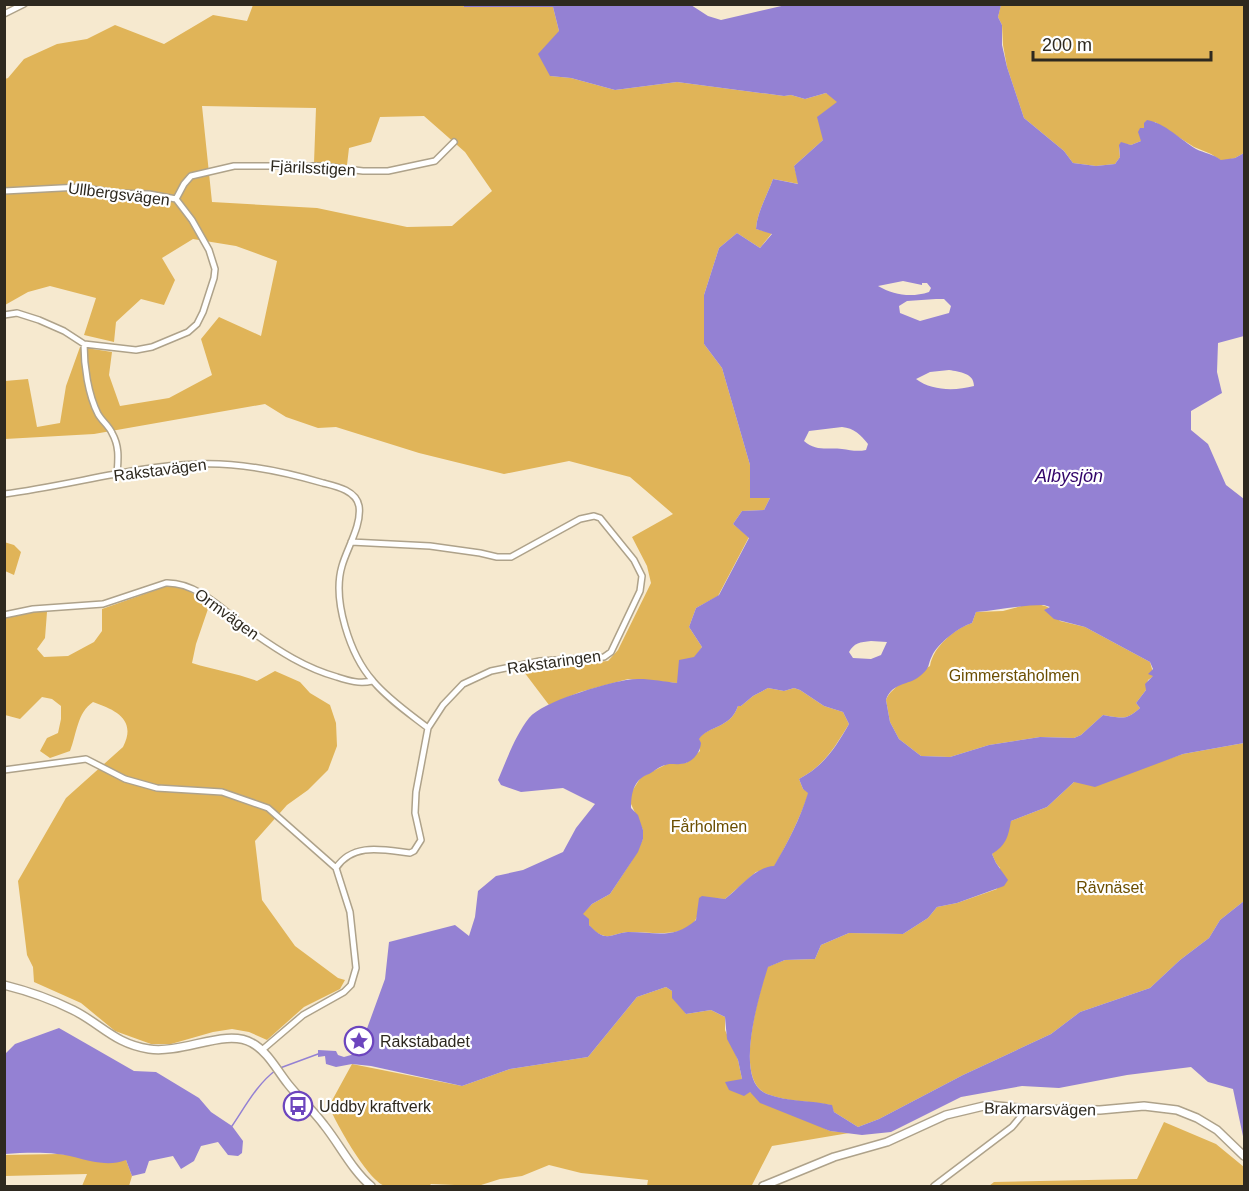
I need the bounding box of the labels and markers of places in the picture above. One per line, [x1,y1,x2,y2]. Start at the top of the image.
place icon: Rakstabadet [343,1025,375,1057]
place label: Rakstabadet [380,1033,470,1050]
bus stop icon: Uddby kraftverk [282,1090,314,1122]
place label: Uddby kraftverk [319,1098,432,1115]

